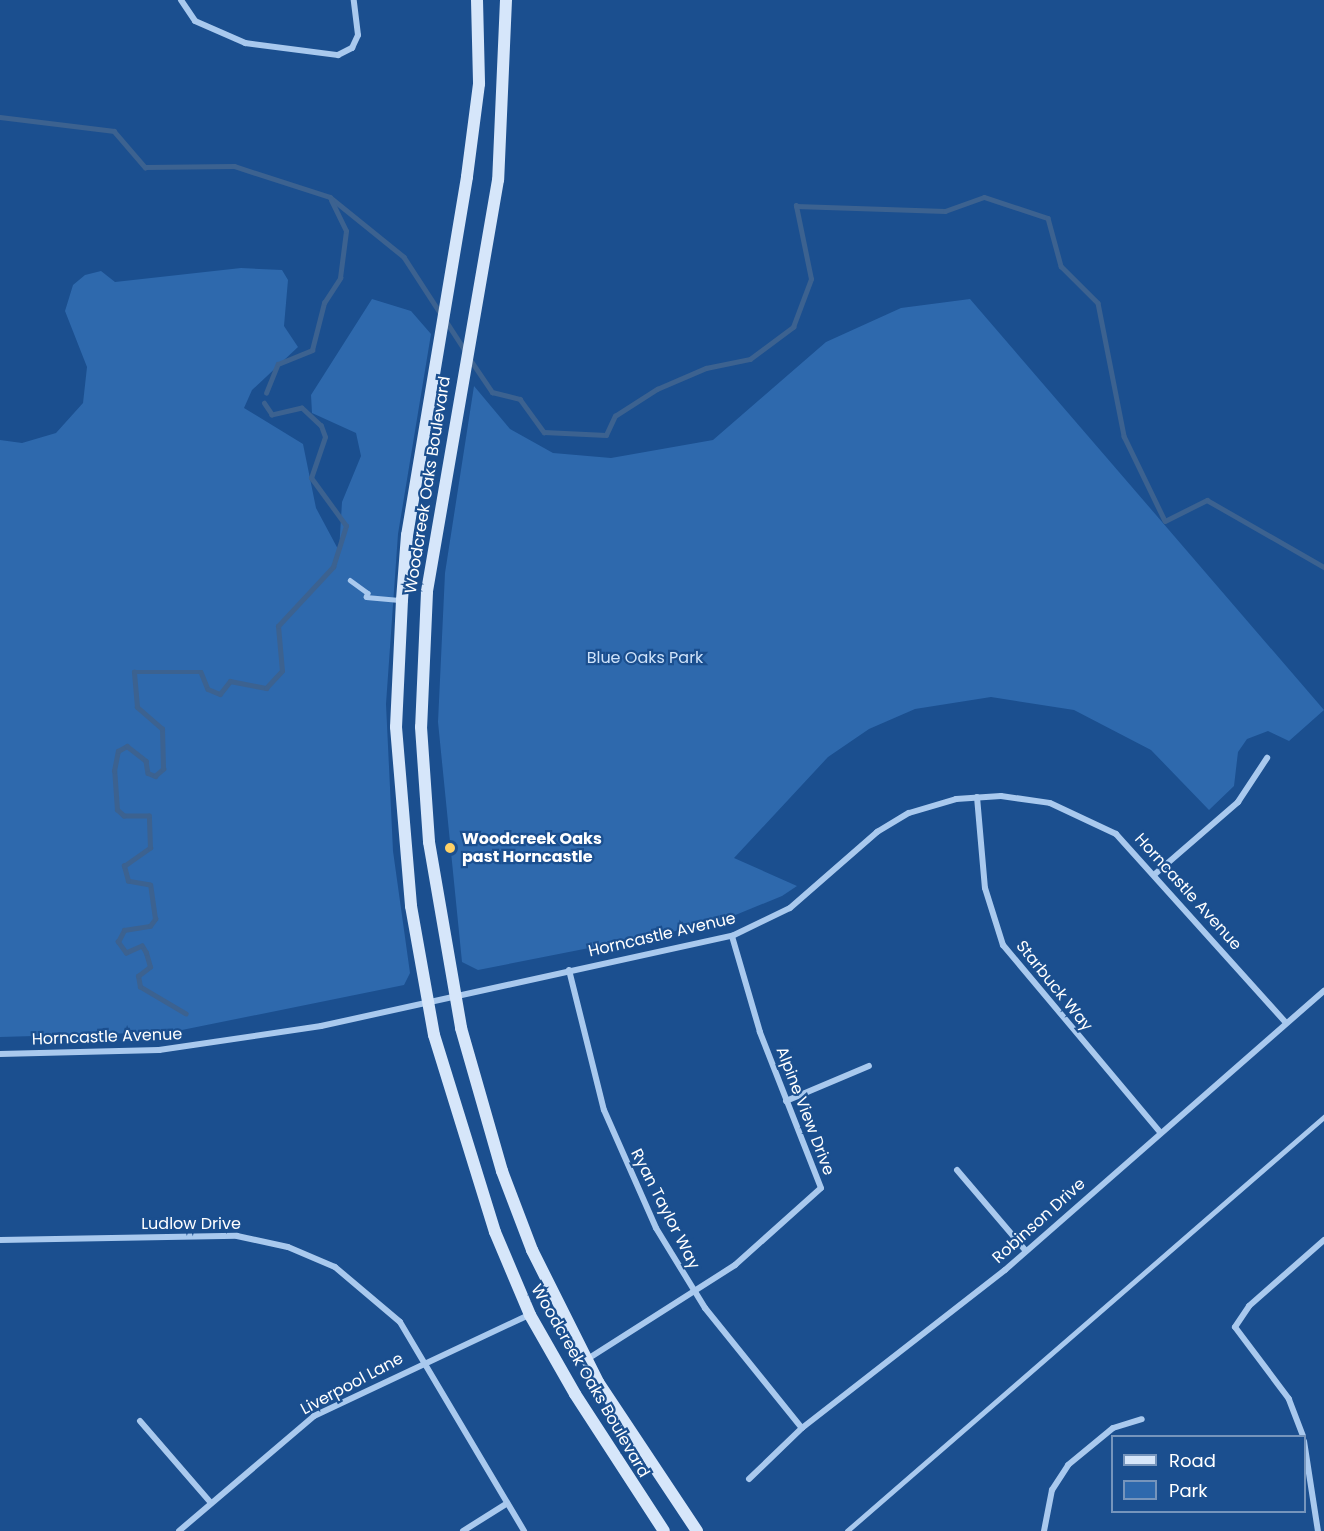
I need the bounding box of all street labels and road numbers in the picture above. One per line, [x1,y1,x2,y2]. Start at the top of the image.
street label: Woodcreek Oaks Boulevard [401,375,455,595]
street label: Horncastle Avenue [1131,830,1245,954]
street label: Horncastle Avenue [587,909,737,961]
street label: Starbuck Way [1012,937,1096,1035]
street label: Horncastle Avenue [31,1025,183,1049]
street label: Alpine View Drive [772,1044,838,1178]
street label: Ryan Taylor Way [626,1146,704,1272]
street label: Robinson Drive [989,1174,1089,1268]
street label: Ludlow Drive [141,1214,241,1234]
street label: Woodcreek Oaks Boulevard [527,1281,653,1481]
street label: Liverpool Lane [298,1349,406,1419]

